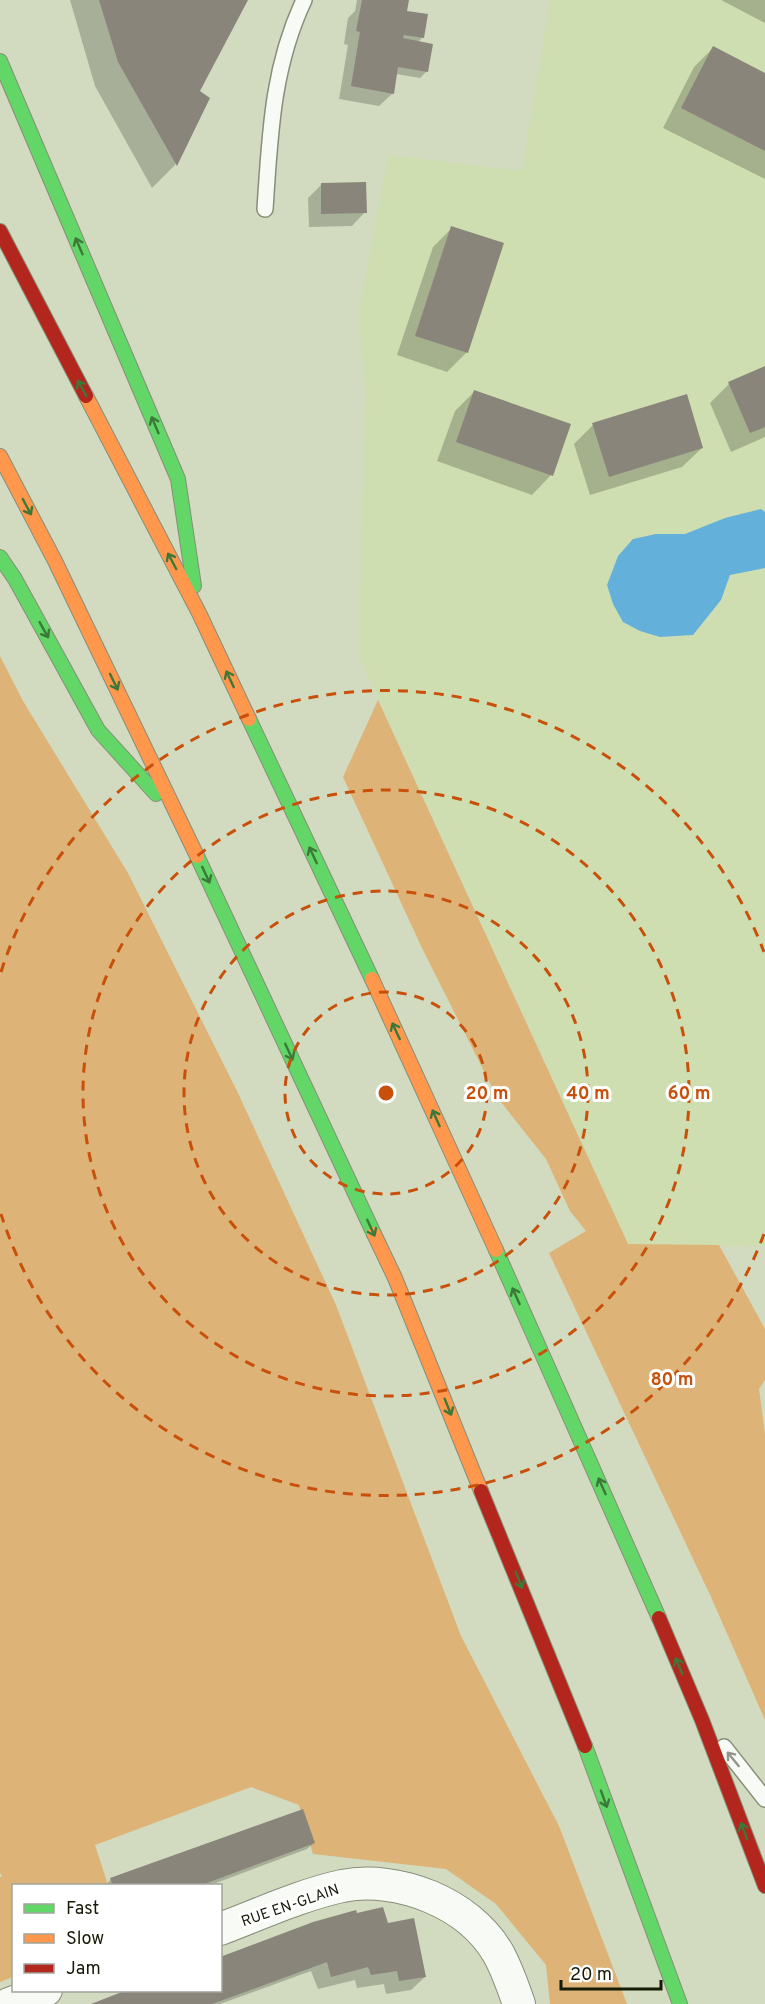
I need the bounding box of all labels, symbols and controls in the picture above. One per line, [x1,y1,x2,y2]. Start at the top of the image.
one-way arrow [72,237,84,255]
one-way arrow [75,379,87,397]
one-way arrow [149,416,160,435]
one-way arrow [22,498,33,516]
one-way arrow [165,552,177,570]
one-way arrow [38,621,50,638]
one-way arrow [223,670,235,688]
one-way arrow [108,673,120,691]
one-way arrow [307,847,318,865]
one-way arrow [201,866,213,884]
one-way arrow [390,1023,402,1041]
one-way arrow [283,1042,295,1060]
centre of rings [376,1083,396,1103]
text: 20 m [465,1083,509,1106]
text: 40 m [566,1083,610,1106]
text: 60 m [667,1083,711,1106]
one-way arrow [430,1109,442,1127]
one-way arrow [366,1219,378,1237]
one-way arrow [510,1287,521,1305]
text: 80 m [650,1369,694,1392]
one-way arrow [443,1398,454,1416]
one-way arrow [596,1478,608,1496]
one-way arrow [514,1571,525,1589]
one-way arrow [673,1657,684,1675]
one-way arrow [727,1751,740,1767]
one-way arrow [600,1789,611,1808]
one-way arrow [738,1822,749,1841]
street label: RUE EN-GLAIN [239,1881,342,1932]
legend [12,1884,222,1992]
text: Fast [66,1898,99,1921]
text: Slow [66,1928,104,1951]
scale bar [561,1953,662,1991]
text: Jam [66,1958,101,1981]
text: 20 m [570,1964,612,1987]

